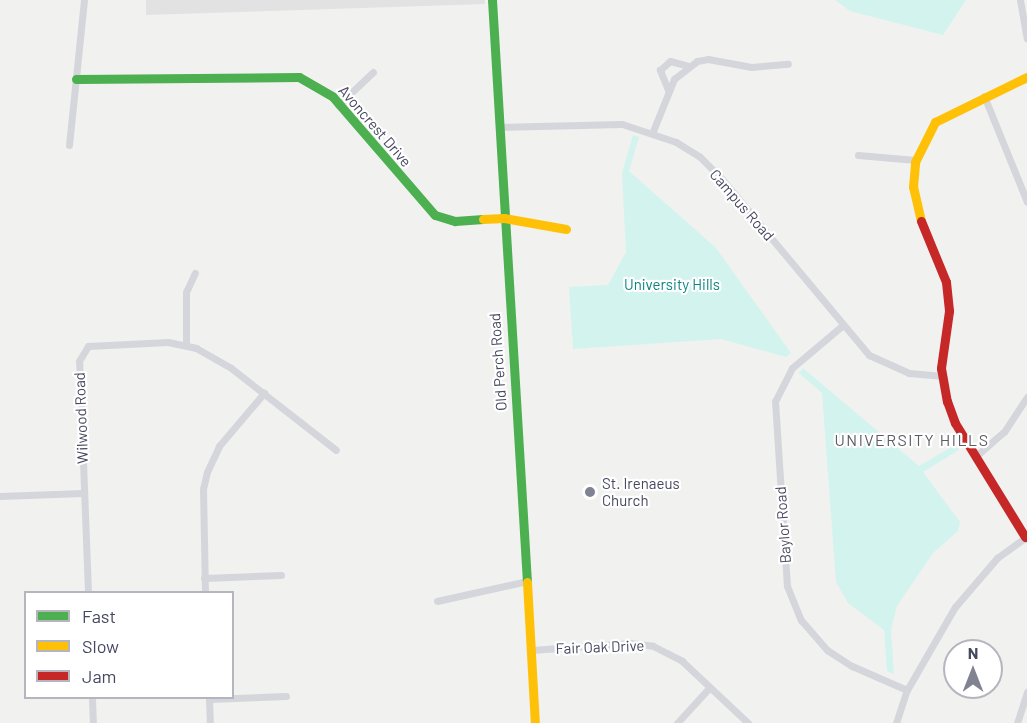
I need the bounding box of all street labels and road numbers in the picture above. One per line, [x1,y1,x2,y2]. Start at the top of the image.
street label: Avoncrest Drive [335,82,415,170]
street label: Campus Road [706,166,778,244]
street label: Old Perch Road [486,312,510,412]
street label: Wilwood Road [70,372,92,464]
street label: Baylor Road [771,486,795,564]
street label: Fair Oak Drive [555,636,645,658]

